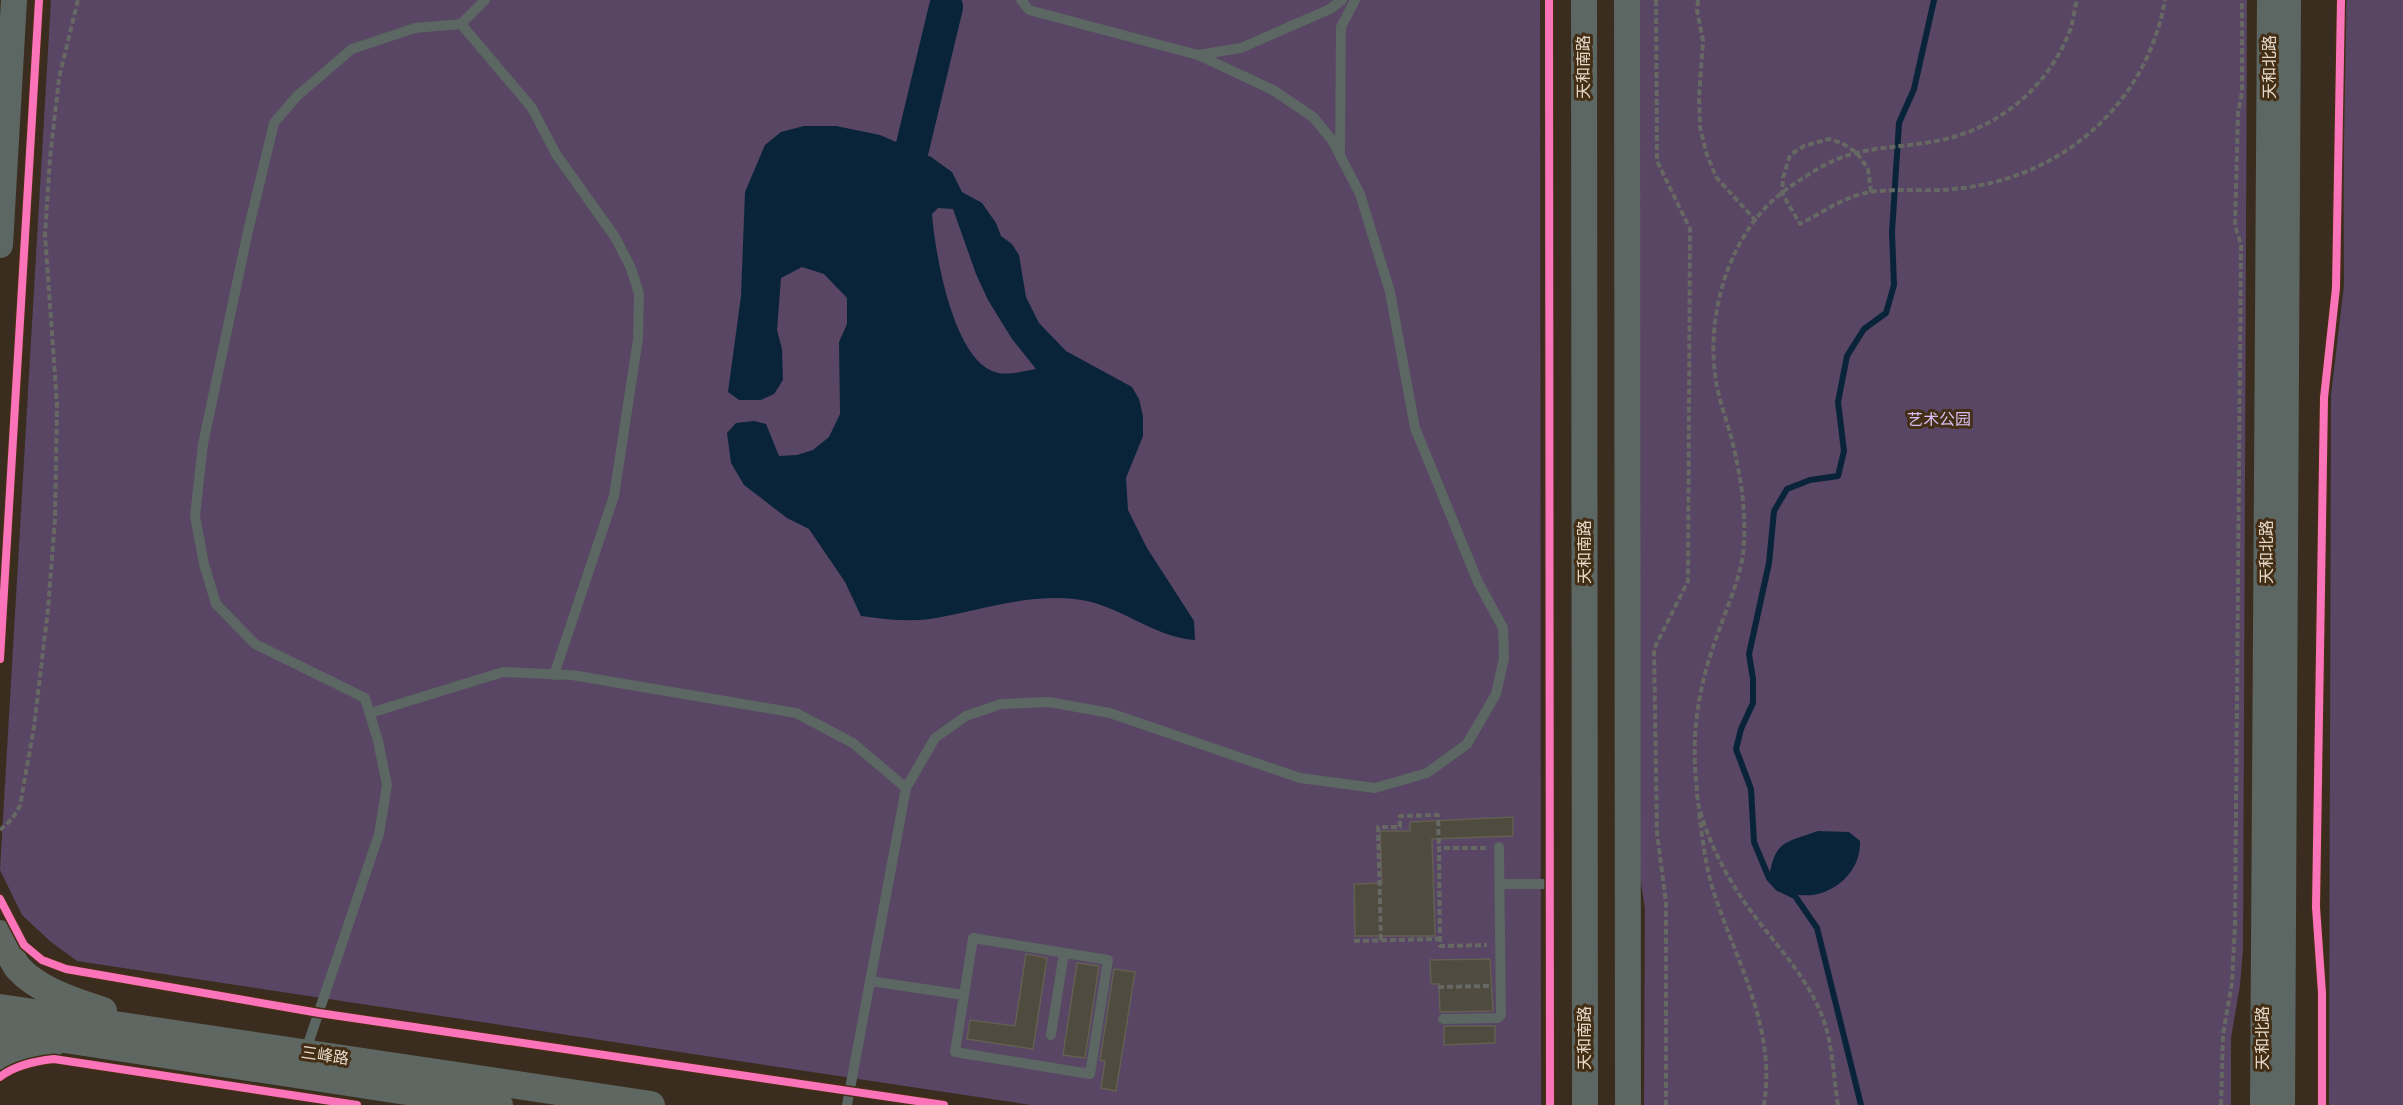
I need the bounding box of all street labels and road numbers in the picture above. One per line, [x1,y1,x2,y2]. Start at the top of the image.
street label: 天和南路 [1573,35,1595,99]
street label: 天和北路 [2259,35,2281,99]
street label: 天和南路 [1574,520,1596,584]
street label: 天和北路 [2256,520,2278,584]
street label: 天和南路 [1574,1006,1596,1070]
street label: 天和北路 [2252,1006,2274,1070]
street label: 三峰路 [300,1042,350,1070]

